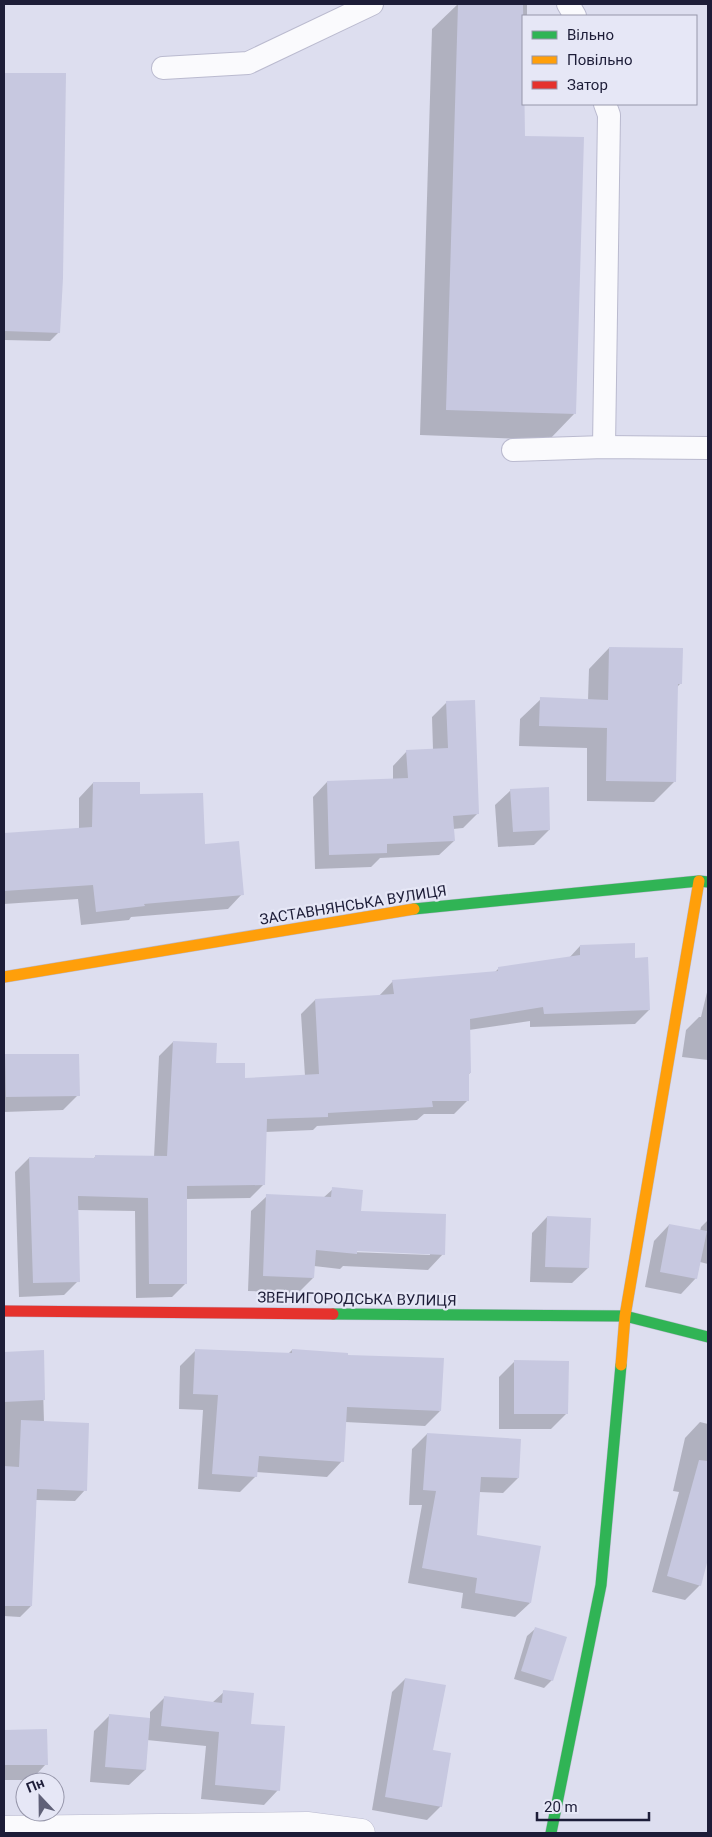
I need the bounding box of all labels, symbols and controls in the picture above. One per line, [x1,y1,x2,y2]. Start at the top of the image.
legend [522,15,697,105]
text: Вільно [567,26,614,44]
text: Повільно [567,51,633,69]
text: Затор [567,76,608,94]
street label: ЗАСТАВНЯНСЬКА ВУЛИЦЯ [258,881,448,929]
street label: ЗВЕНИГОРОДСЬКА ВУЛИЦЯ [257,1288,457,1310]
north arrow [15,1772,65,1822]
text: Пн [24,1774,46,1796]
scale bar [537,1790,650,1822]
text: 20 m [544,1798,578,1816]

